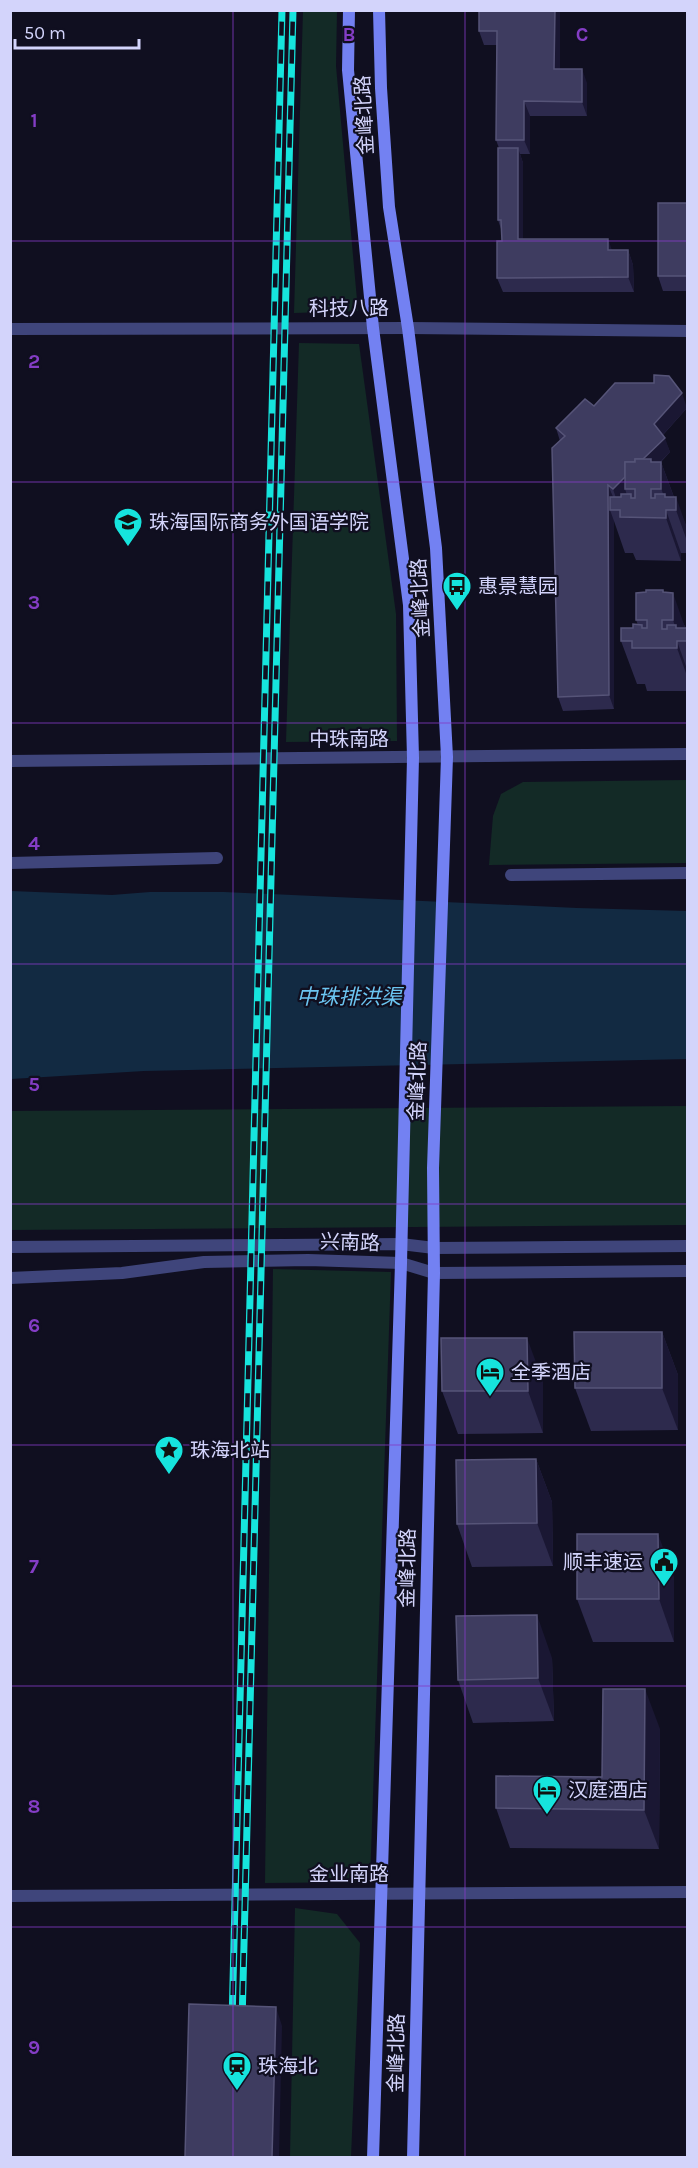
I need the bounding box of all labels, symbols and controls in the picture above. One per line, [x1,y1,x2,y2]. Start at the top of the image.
scale bar [15,12,140,50]
text: 50 m [24,22,66,44]
text: B [343,23,355,46]
text: C [576,23,588,46]
street label: 金峰北路 [351,74,378,156]
text: 1 [30,109,38,132]
street label: 科技八路 [309,297,389,320]
text: 2 [28,350,40,373]
school or university icon: 珠海国际商务外国语学院 [112,506,144,548]
place label: 珠海国际商务外国语学院 [149,511,369,534]
street label: 金峰北路 [407,557,434,639]
bus stop icon: 惠景慧园 [441,570,473,612]
place label: 惠景慧园 [478,575,558,598]
text: 3 [28,591,40,614]
street label: 中珠南路 [309,728,389,751]
text: 4 [28,832,40,855]
water label: 中珠排洪渠 [297,985,404,1009]
street label: 金峰北路 [405,1041,430,1121]
text: 5 [28,1073,40,1096]
street label: 兴南路 [320,1230,380,1255]
text: 6 [28,1314,40,1337]
hotel icon: 全季酒店 [474,1356,506,1398]
place label: 全季酒店 [511,1361,591,1384]
place icon: 珠海北站 [153,1434,185,1476]
place label: 珠海北站 [190,1439,270,1462]
street label: 金峰北路 [395,1528,420,1608]
public building icon: 顺丰速运 [648,1546,680,1588]
place label: 顺丰速运 [563,1551,643,1574]
text: 7 [29,1555,39,1578]
hotel icon: 汉庭酒店 [531,1774,563,1816]
place label: 汉庭酒店 [568,1779,648,1802]
text: 8 [28,1795,40,1818]
street label: 金业南路 [309,1863,389,1886]
street label: 金峰北路 [384,2013,409,2093]
text: 9 [28,2036,40,2059]
station icon: 珠海北 [221,2050,253,2092]
place label: 珠海北 [258,2055,318,2078]

